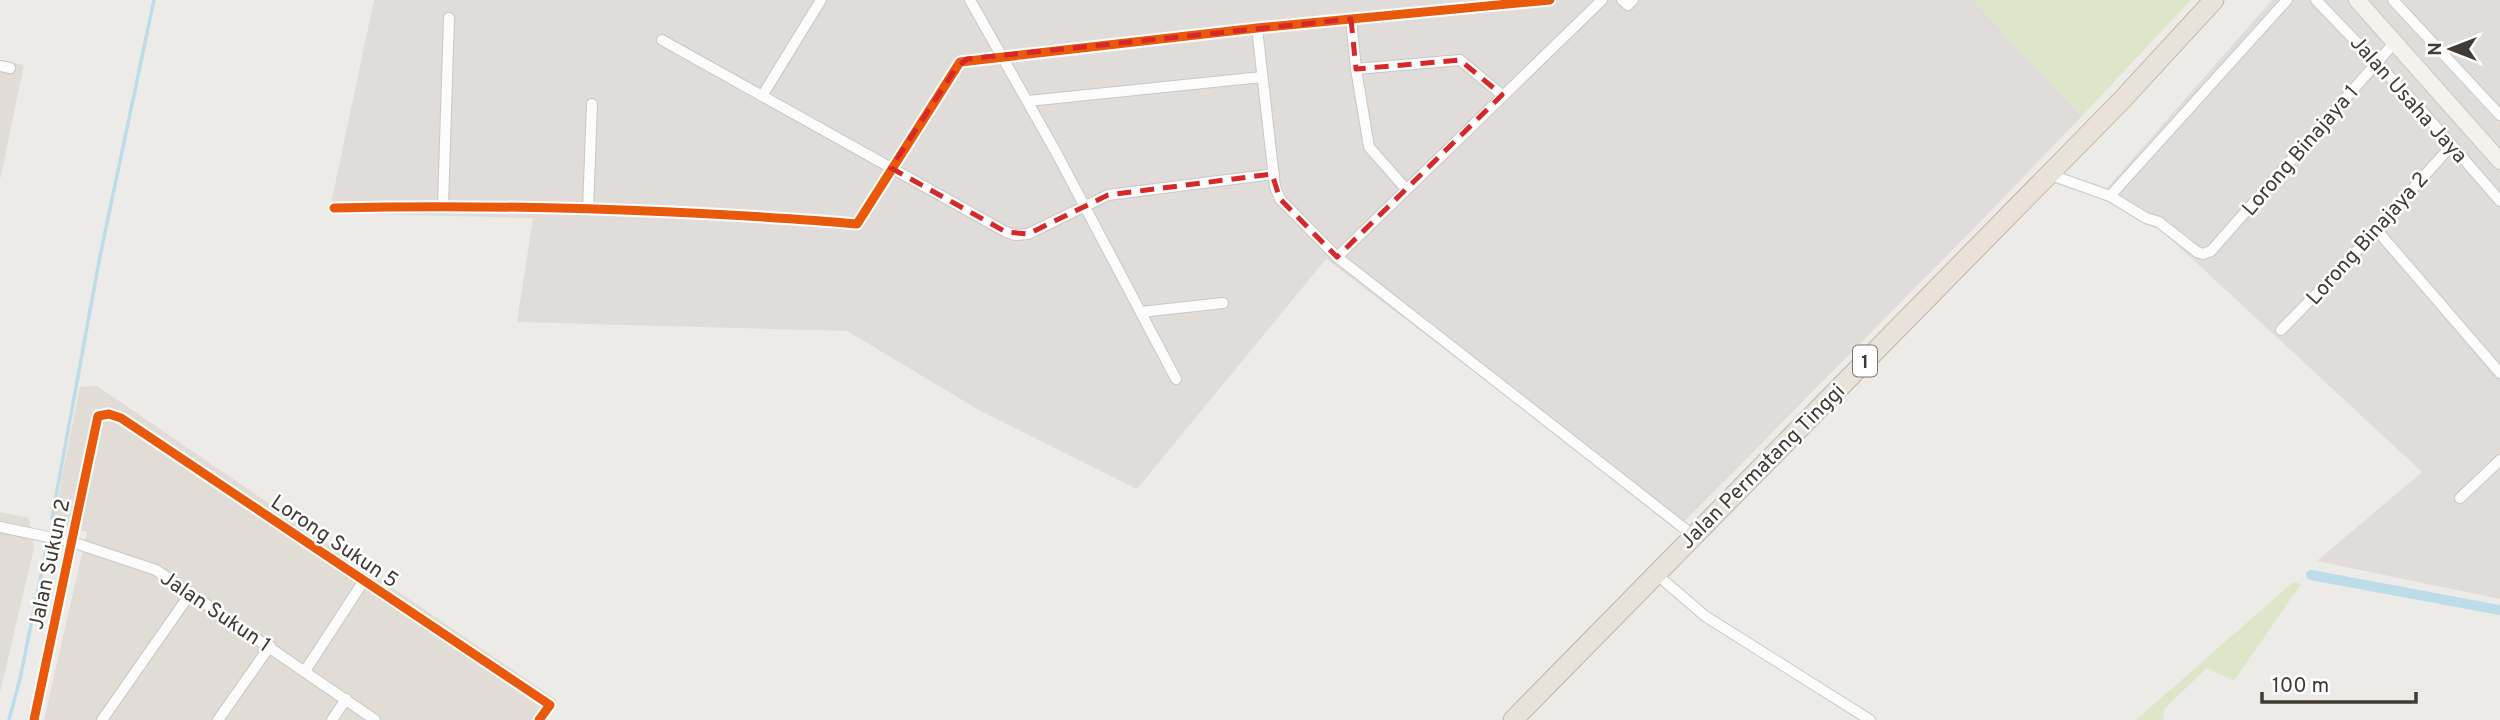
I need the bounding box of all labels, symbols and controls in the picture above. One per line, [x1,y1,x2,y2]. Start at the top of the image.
north arrow [2416,14,2486,84]
street label: Jalan Usaha Jaya [2343,30,2473,170]
text: N [2424,42,2448,56]
street label: Lorong Binajaya 1 [2237,80,2365,222]
street label: Lorong Binajaya 2 [2301,167,2435,311]
road number: 1 [1853,346,1877,376]
street label: Jalan Permatang Tinggi [1675,379,1852,556]
street label: Lorong Sukun 5 [265,490,403,595]
street label: Jalan Sukun 2 [23,496,77,632]
street label: Jalan Sukun 1 [155,565,276,659]
scale bar [2262,660,2416,704]
text: 100 m [2272,673,2329,700]

